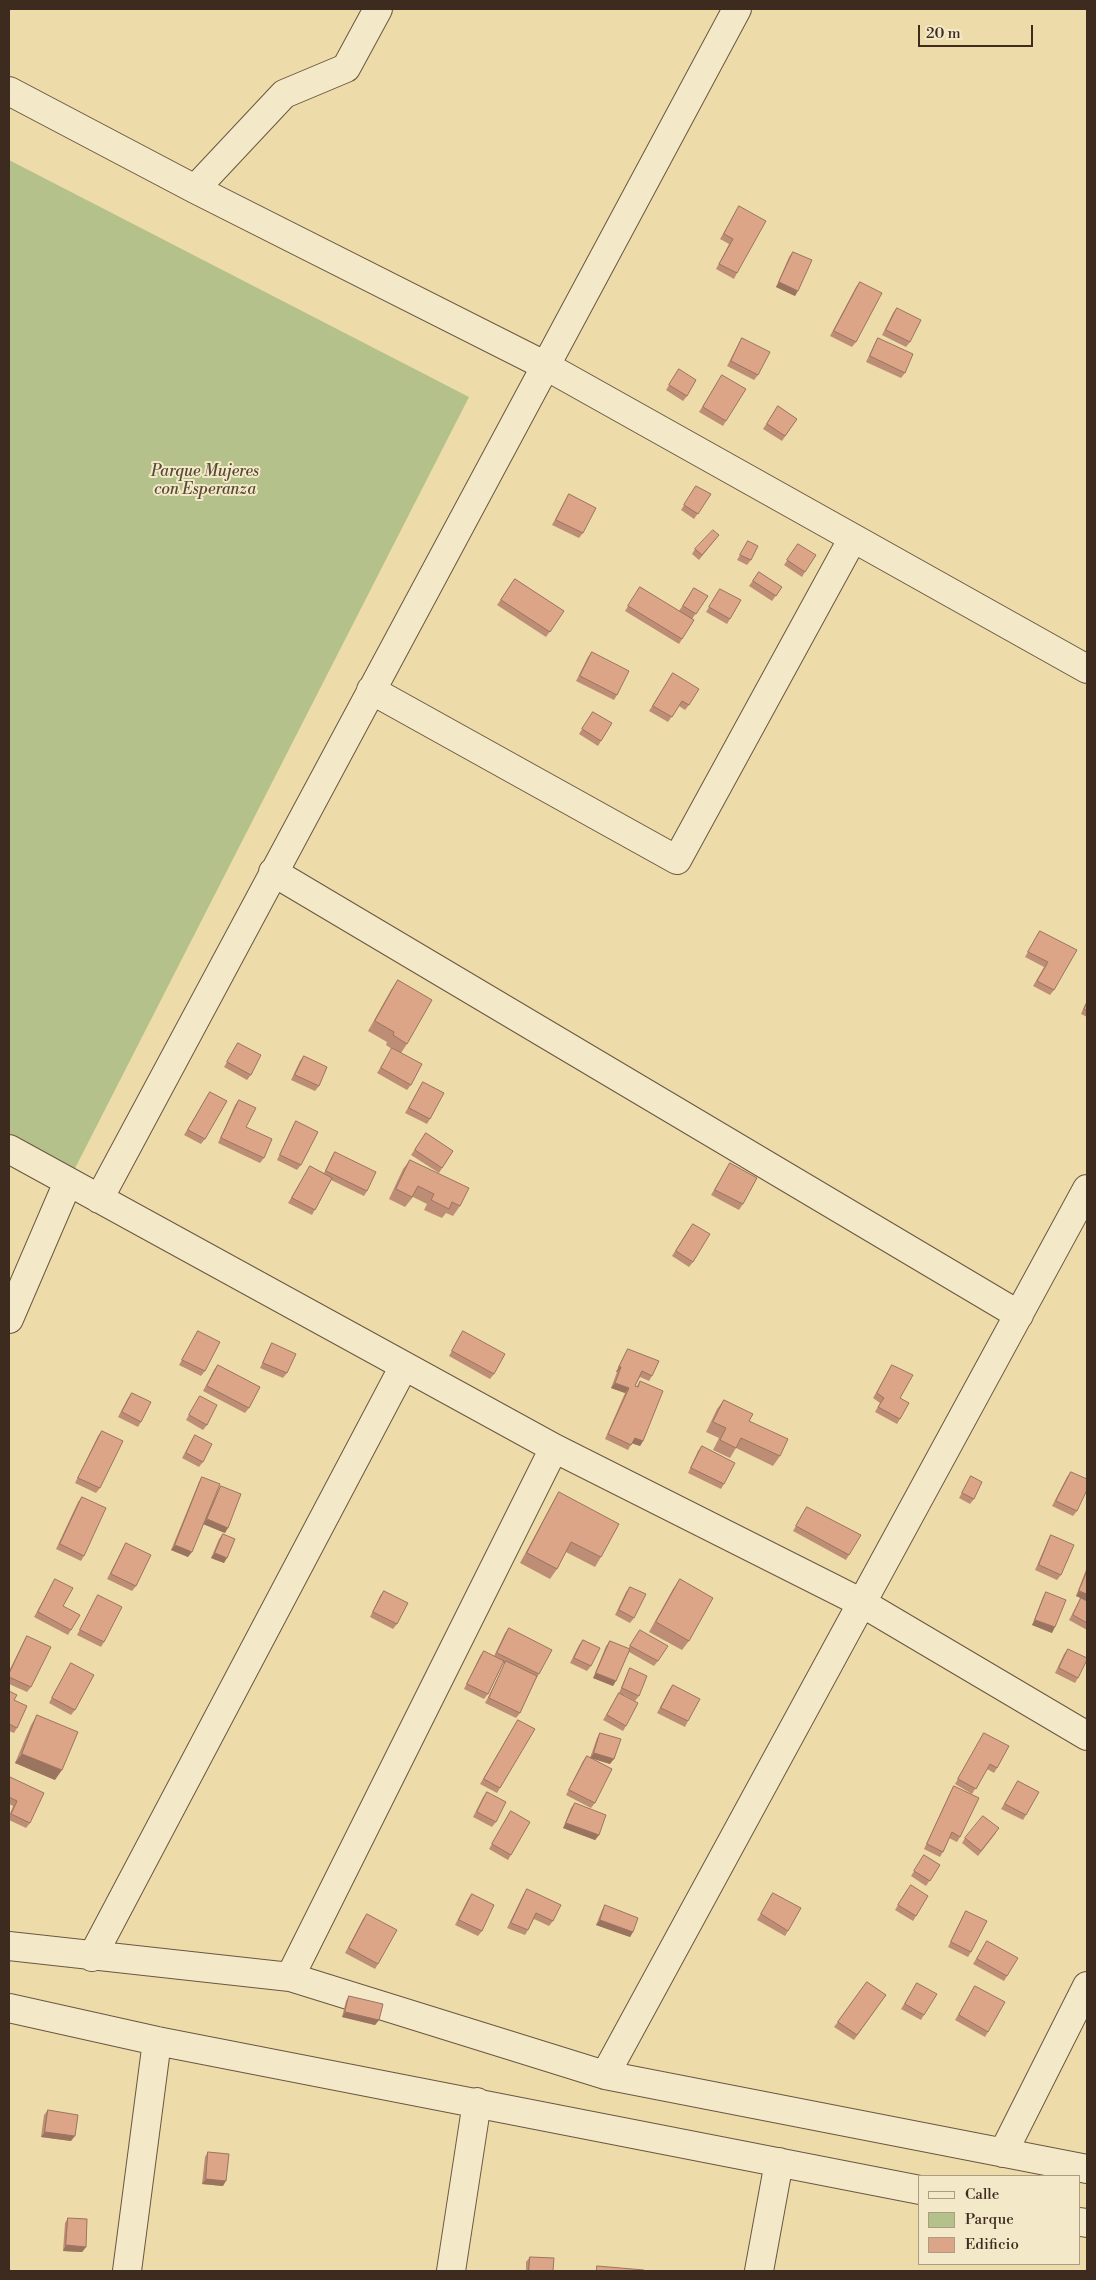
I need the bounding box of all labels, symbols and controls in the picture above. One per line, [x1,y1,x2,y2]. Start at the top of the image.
scale bar [921,15,1036,47]
text: 20 m [926,24,961,43]
park label: Parque Mujeres con Esperanza [151,462,259,500]
legend [918,2175,1081,2265]
text: Calle [965,2185,999,2204]
text: Parque [965,2210,1014,2229]
text: Edificio [965,2235,1019,2254]

